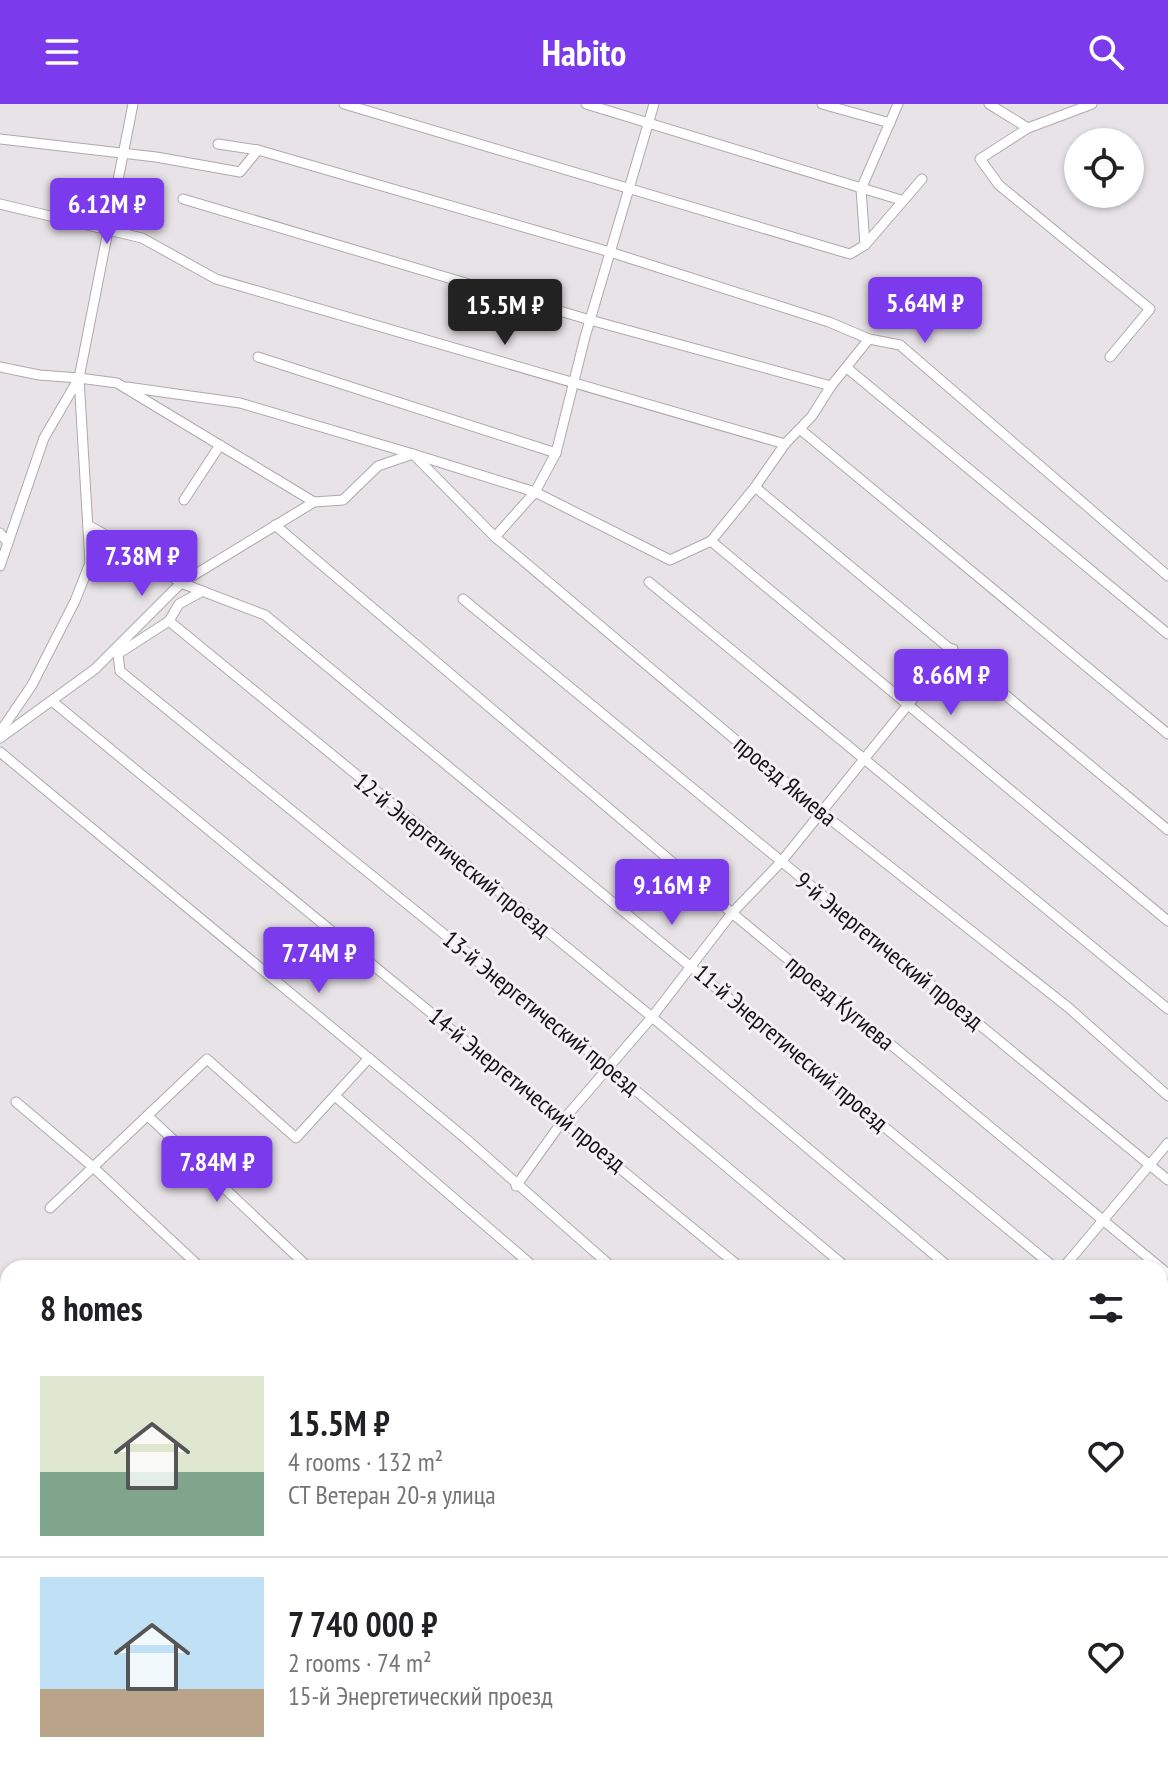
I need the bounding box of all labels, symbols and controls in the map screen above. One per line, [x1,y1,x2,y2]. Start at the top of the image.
text: Habito [542,29,626,76]
icon: menu [40,30,84,74]
icon: search [1084,30,1128,74]
map controls [1064,128,1144,208]
button: locate [1064,128,1144,208]
pin: 6.12M ₽ [33,178,181,246]
text: 6.12M ₽ [68,187,146,220]
pin: 5.64M ₽ [851,277,999,345]
pin: 15.5M ₽ [431,279,579,347]
text: 5.64M ₽ [886,286,964,319]
text: 15.5M ₽ [466,288,544,321]
pin: 7.38M ₽ [68,530,216,598]
text: 7.38M ₽ [104,539,180,572]
pin: 8.66M ₽ [877,649,1025,717]
text: 8.66M ₽ [912,658,990,691]
street label: проезд Якиева [727,729,843,833]
street label: 12-й Энергетический проезд [348,766,557,944]
pin: 9.16M ₽ [598,859,746,927]
street label: 9-й Энергетический проезд [789,865,990,1036]
text: 9.16M ₽ [633,868,711,901]
street label: 13-й Энергетический проезд [437,924,646,1102]
pin: 7.74M ₽ [245,927,393,995]
text: 7.74M ₽ [281,936,357,969]
street label: проезд Кугиева [780,948,901,1057]
street label: 11-й Энергетический проезд [688,957,895,1138]
street label: 14-й Энергетический проезд [423,1001,632,1179]
pin: 7.84M ₽ [143,1136,291,1204]
text: 7.84M ₽ [179,1145,255,1178]
text: 8 homes [40,1286,143,1330]
icon: filters [1084,1286,1128,1330]
text: 15.5M ₽ [288,1401,390,1445]
icon: home [104,1408,200,1504]
icon: heart [1084,1434,1128,1478]
text: 4 rooms · 132 m² [288,1445,443,1478]
text: СТ Ветеран 20-я улица [288,1478,496,1511]
text: 7 740 000 ₽ [288,1602,437,1646]
icon: home [104,1609,200,1705]
icon: heart [1084,1635,1128,1679]
text: 2 rooms · 74 m² [288,1646,432,1679]
text: 15-й Энергетический проезд [288,1679,553,1712]

